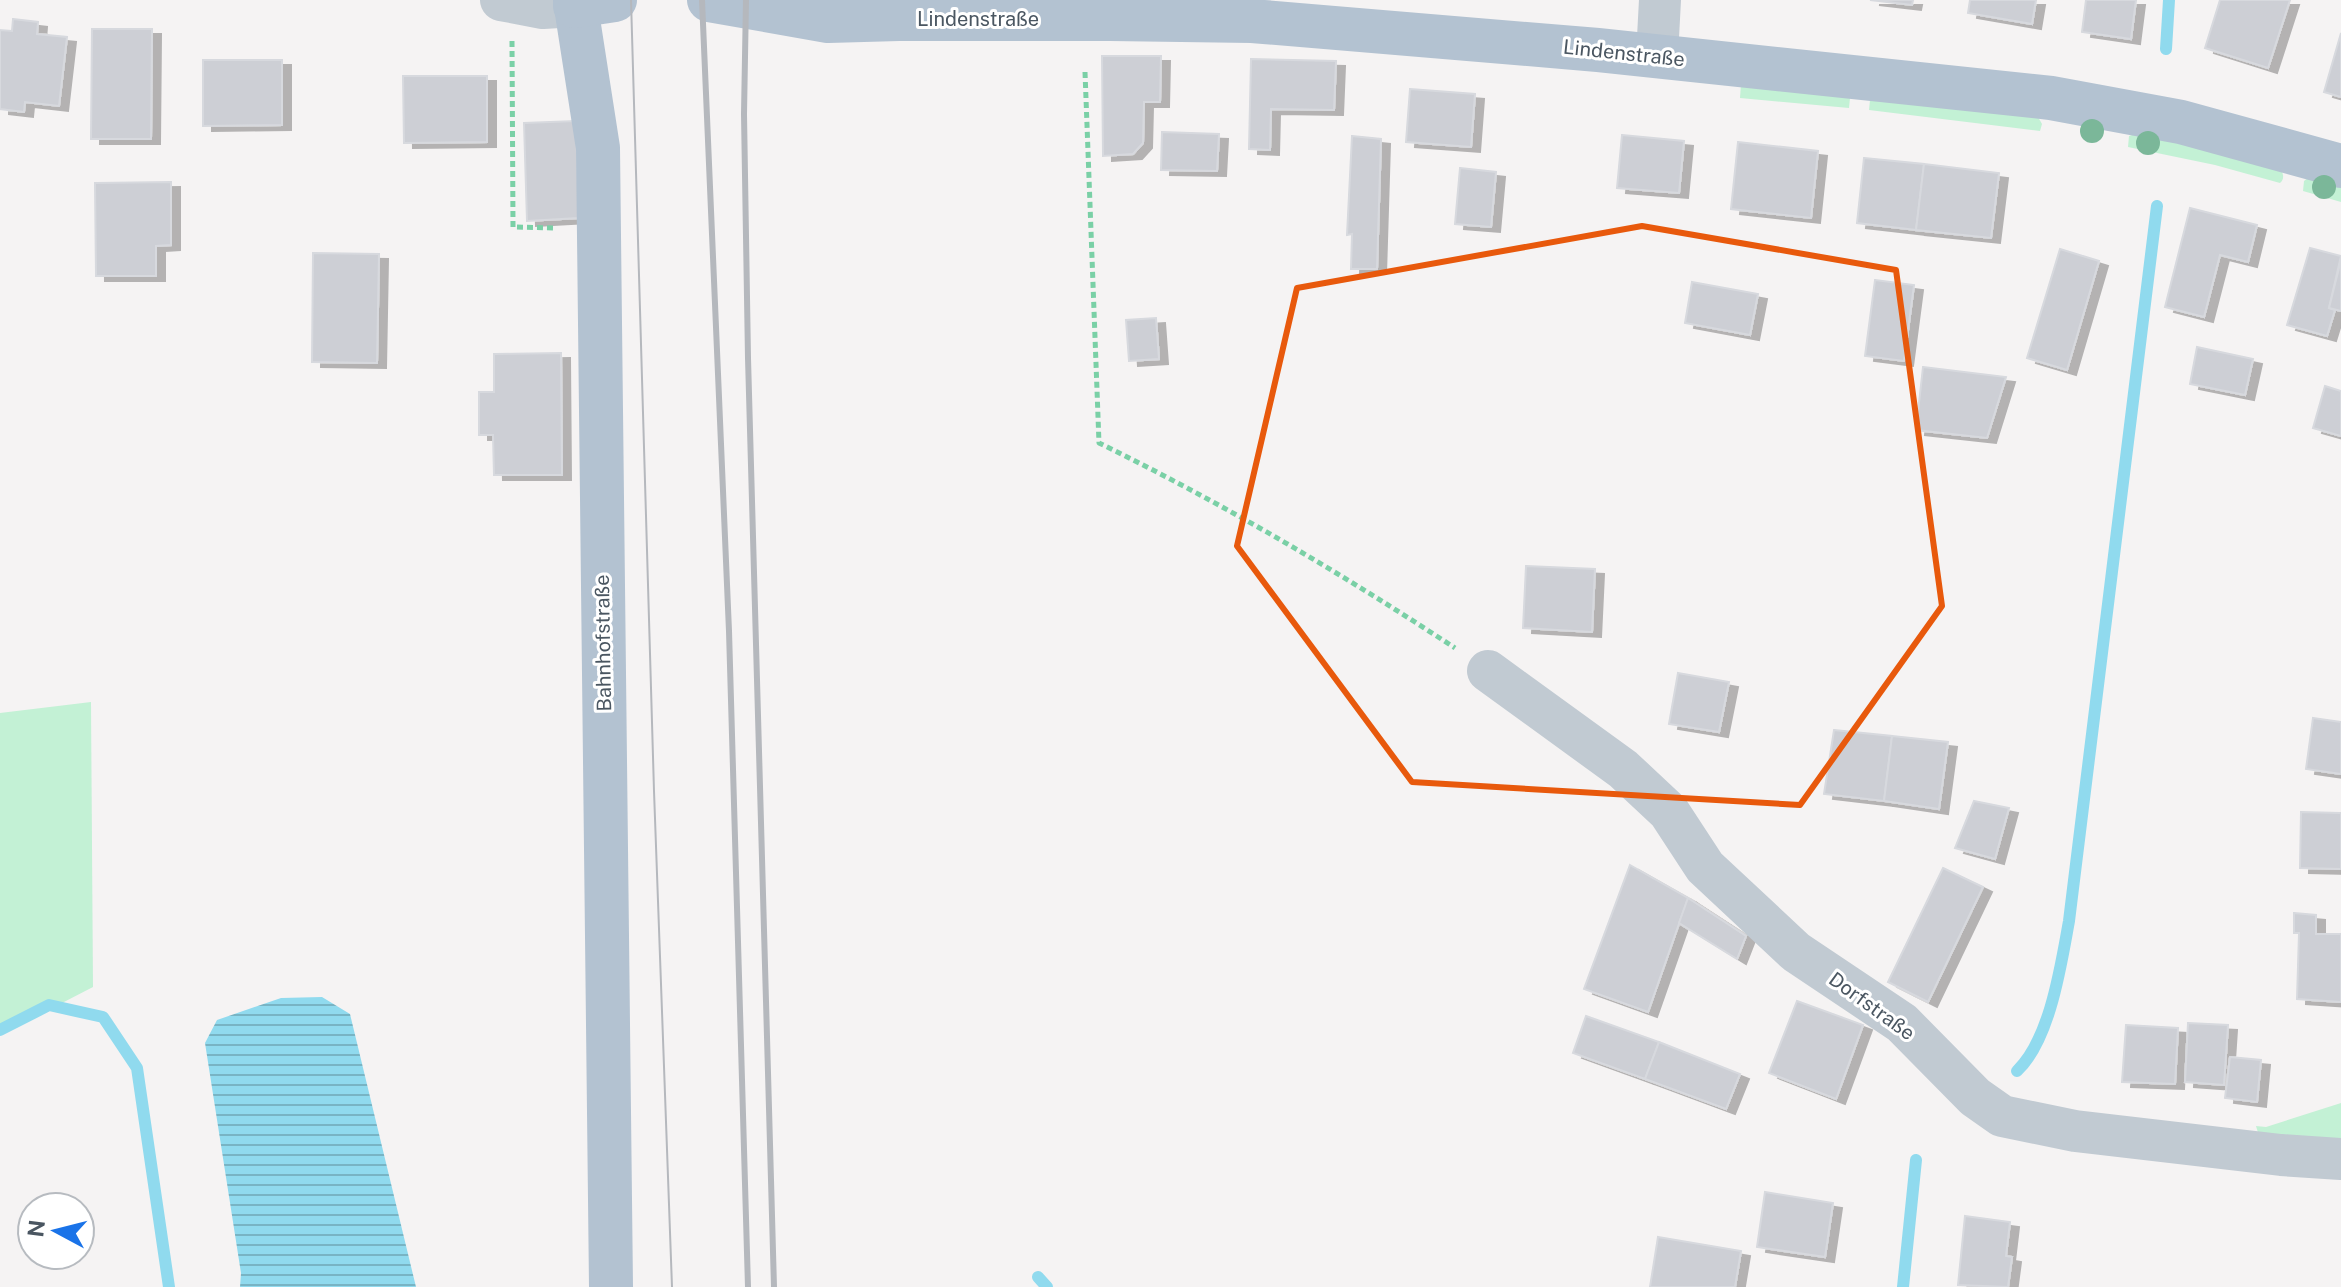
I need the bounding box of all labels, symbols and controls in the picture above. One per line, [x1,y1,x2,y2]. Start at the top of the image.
street label: Lindenstraße [917,7,1039,31]
street label: Lindenstraße [1562,35,1686,71]
street label: Bahnhofstraße [590,574,616,712]
street label: Dorfstraße [1824,967,1920,1045]
north arrow [16,1191,96,1271]
text: N [22,1218,50,1239]

